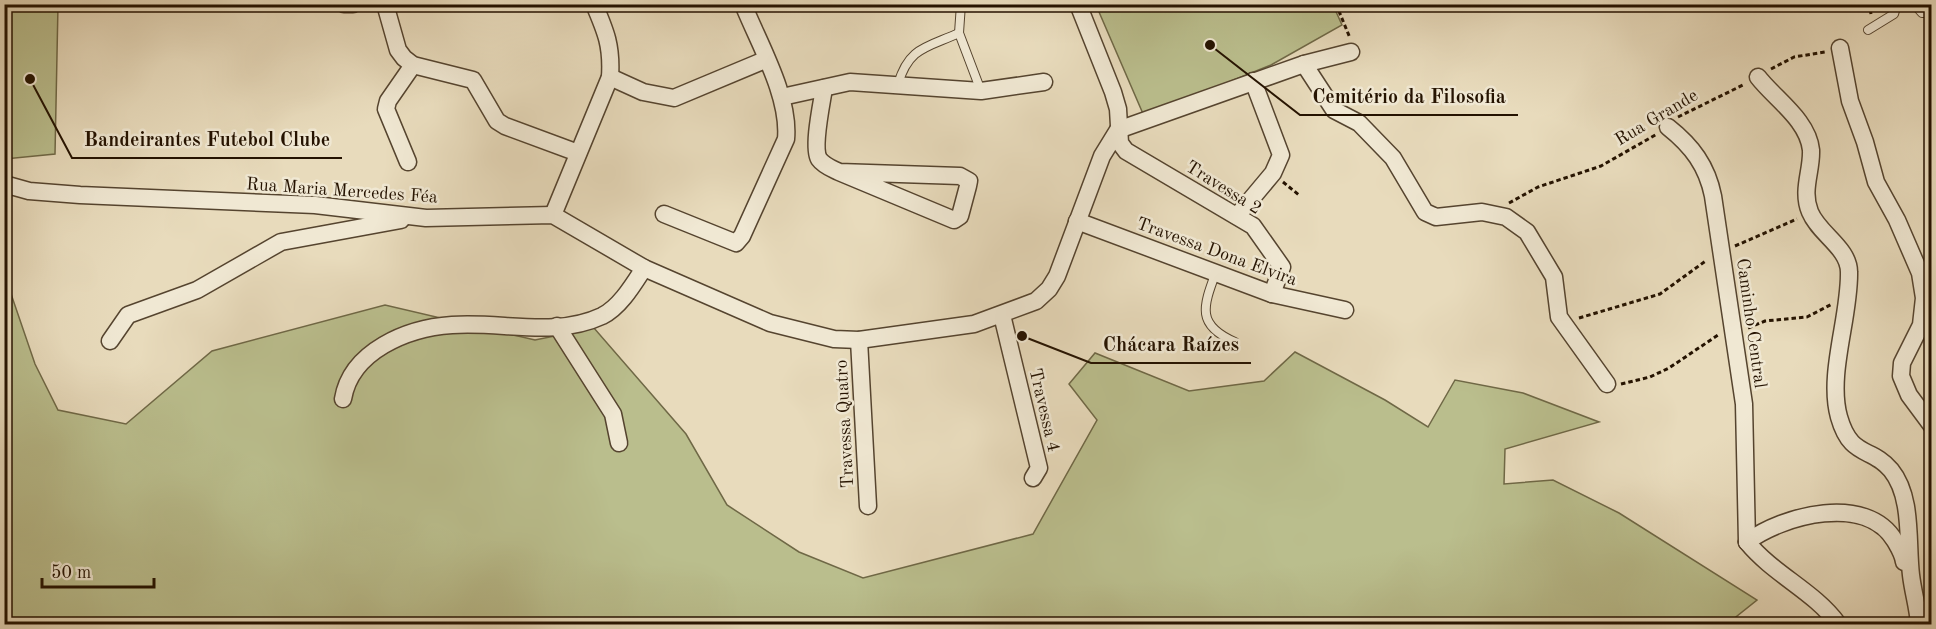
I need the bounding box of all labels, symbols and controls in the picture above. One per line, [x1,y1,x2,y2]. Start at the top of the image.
callout: Cemitério da Filosofia [1300,77,1518,115]
street label: Rua Grande [1612,86,1701,150]
text: Cemitério da Filosofia [1312,88,1506,108]
callout: Bandeirantes Futebol Clube [72,120,342,158]
text: Bandeirantes Futebol Clube [84,131,330,151]
street label: Travessa 2 [1182,158,1264,218]
street label: Rua Maria Mercedes Féa [246,175,438,207]
street label: Travessa Dona Elvira [1134,214,1300,289]
street label: Caminho Central [1733,257,1769,389]
callout: Chácara Raízes [1091,325,1251,363]
text: Chácara Raízes [1103,336,1239,356]
street label: Travessa Quatro [833,359,857,489]
street label: Travessa 4 [1026,367,1062,454]
scale bar [42,551,154,589]
text: 50 m [51,564,91,582]

